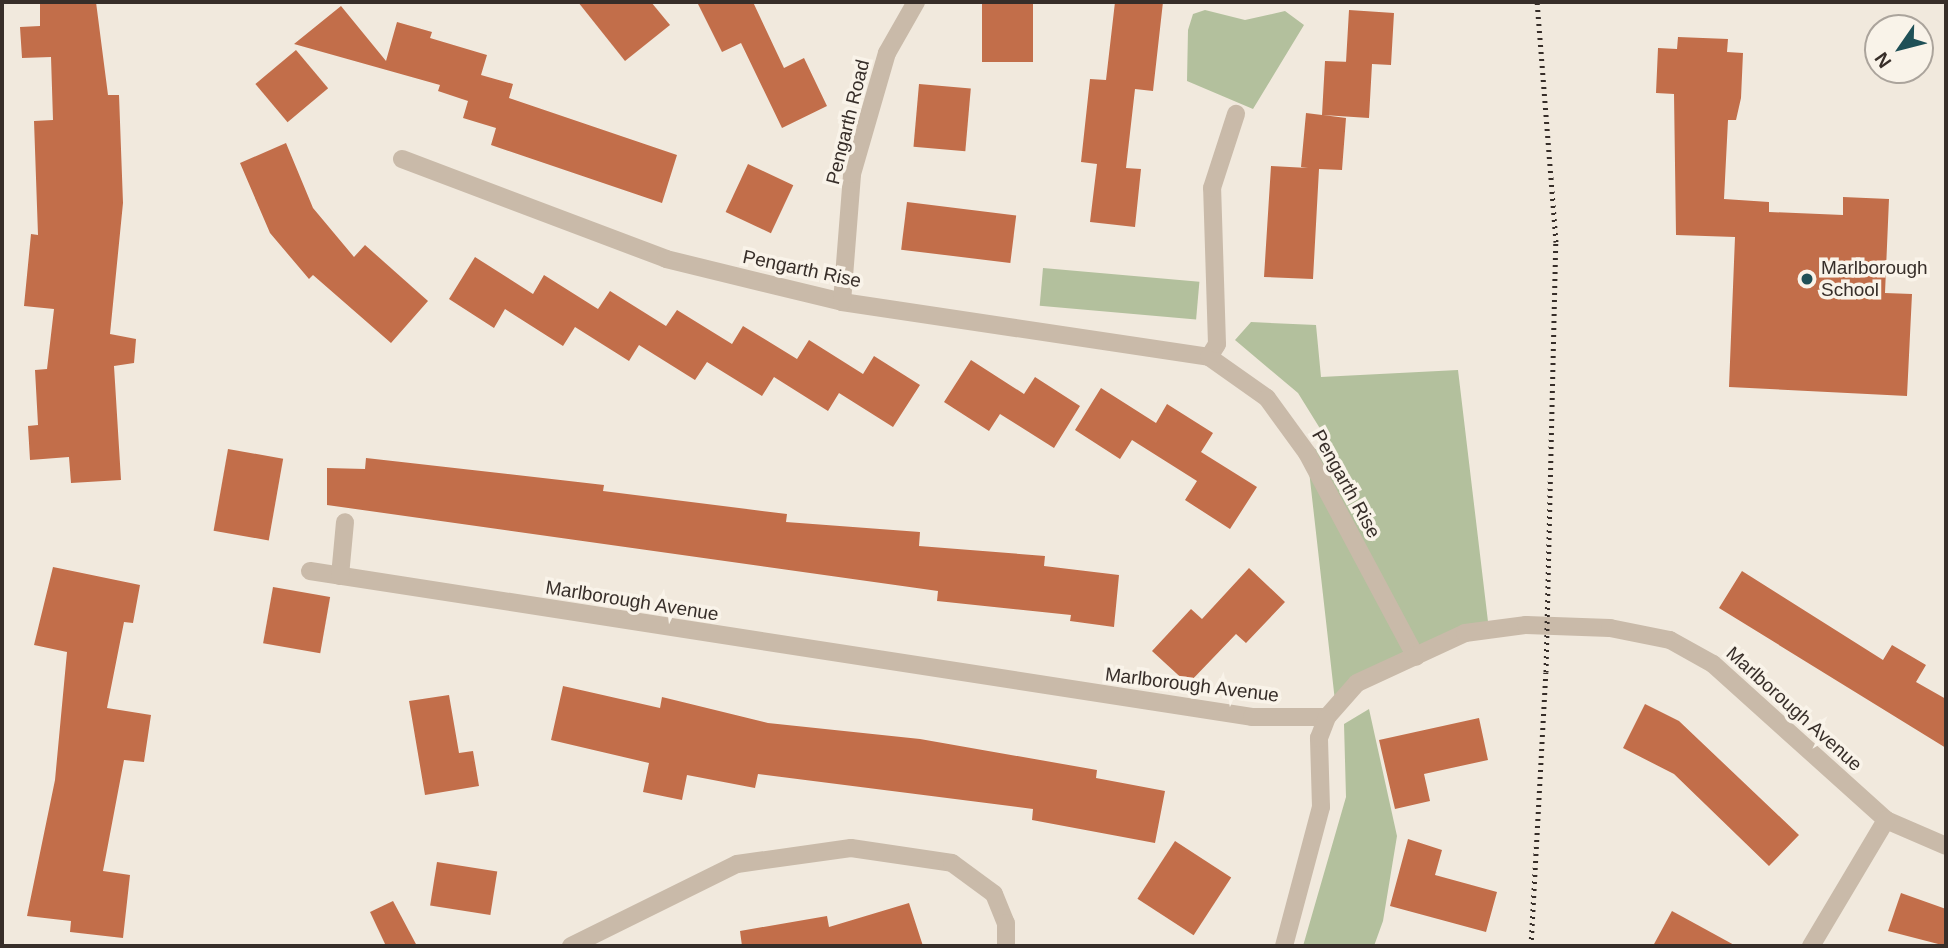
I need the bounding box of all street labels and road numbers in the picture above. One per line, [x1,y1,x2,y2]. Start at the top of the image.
street label: Pengarth Road [821,57,875,187]
street label: Pengarth Rise [741,245,863,293]
street label: Pengarth Rise [1307,426,1385,542]
street label: Marlborough Avenue [543,576,721,626]
street label: Marlborough Avenue [1721,642,1867,776]
street label: Marlborough Avenue [1103,663,1281,707]

